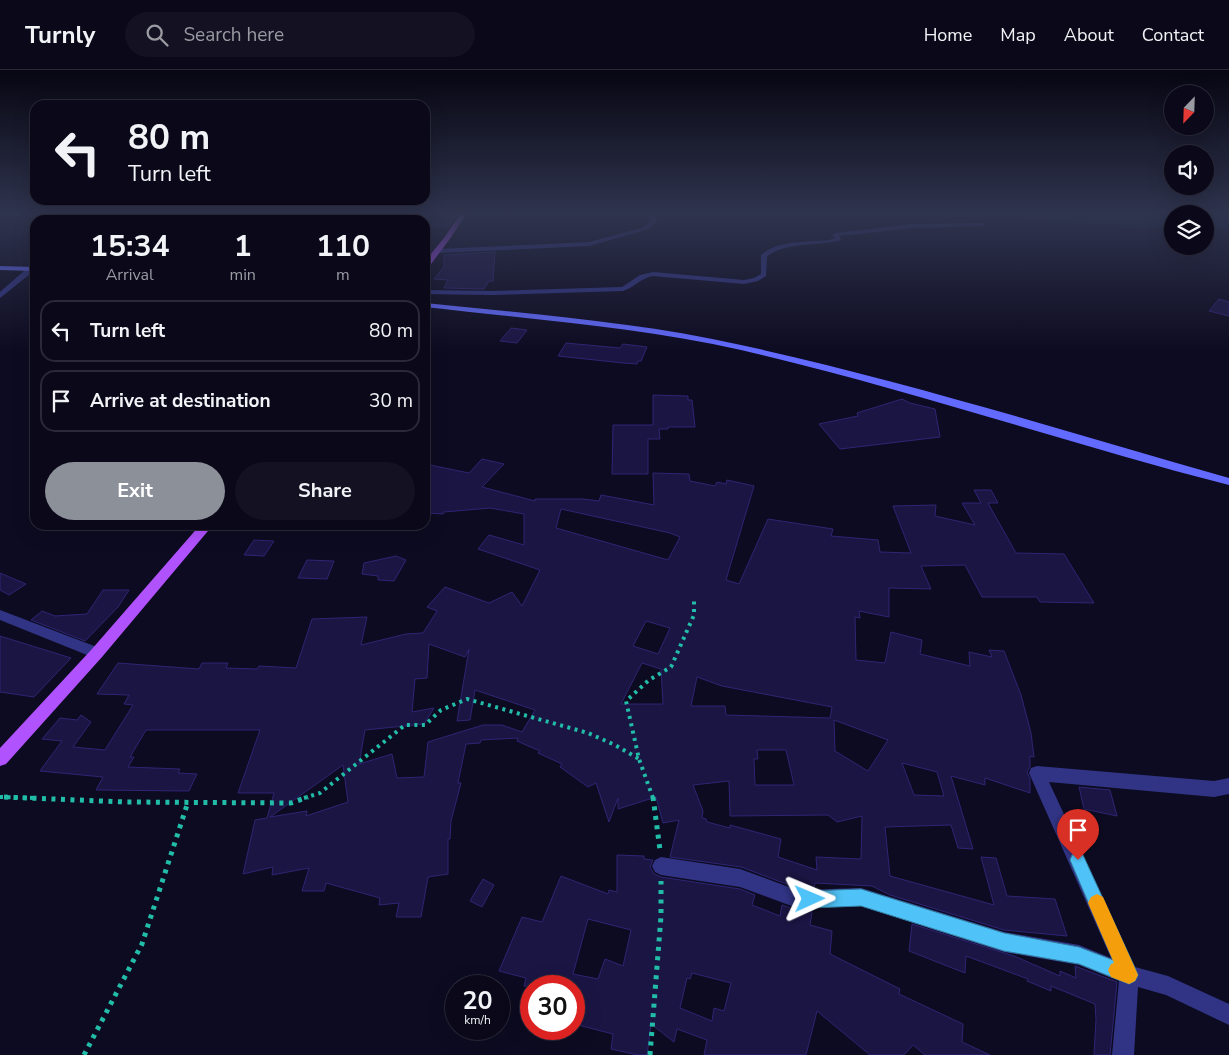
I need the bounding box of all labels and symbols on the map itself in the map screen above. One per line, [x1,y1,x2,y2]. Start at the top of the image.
north arrow [1164,85,1214,135]
pin [1057,809,1099,860]
position arrow [783,872,835,924]
speed limit sign: 30 [520,975,585,1040]

